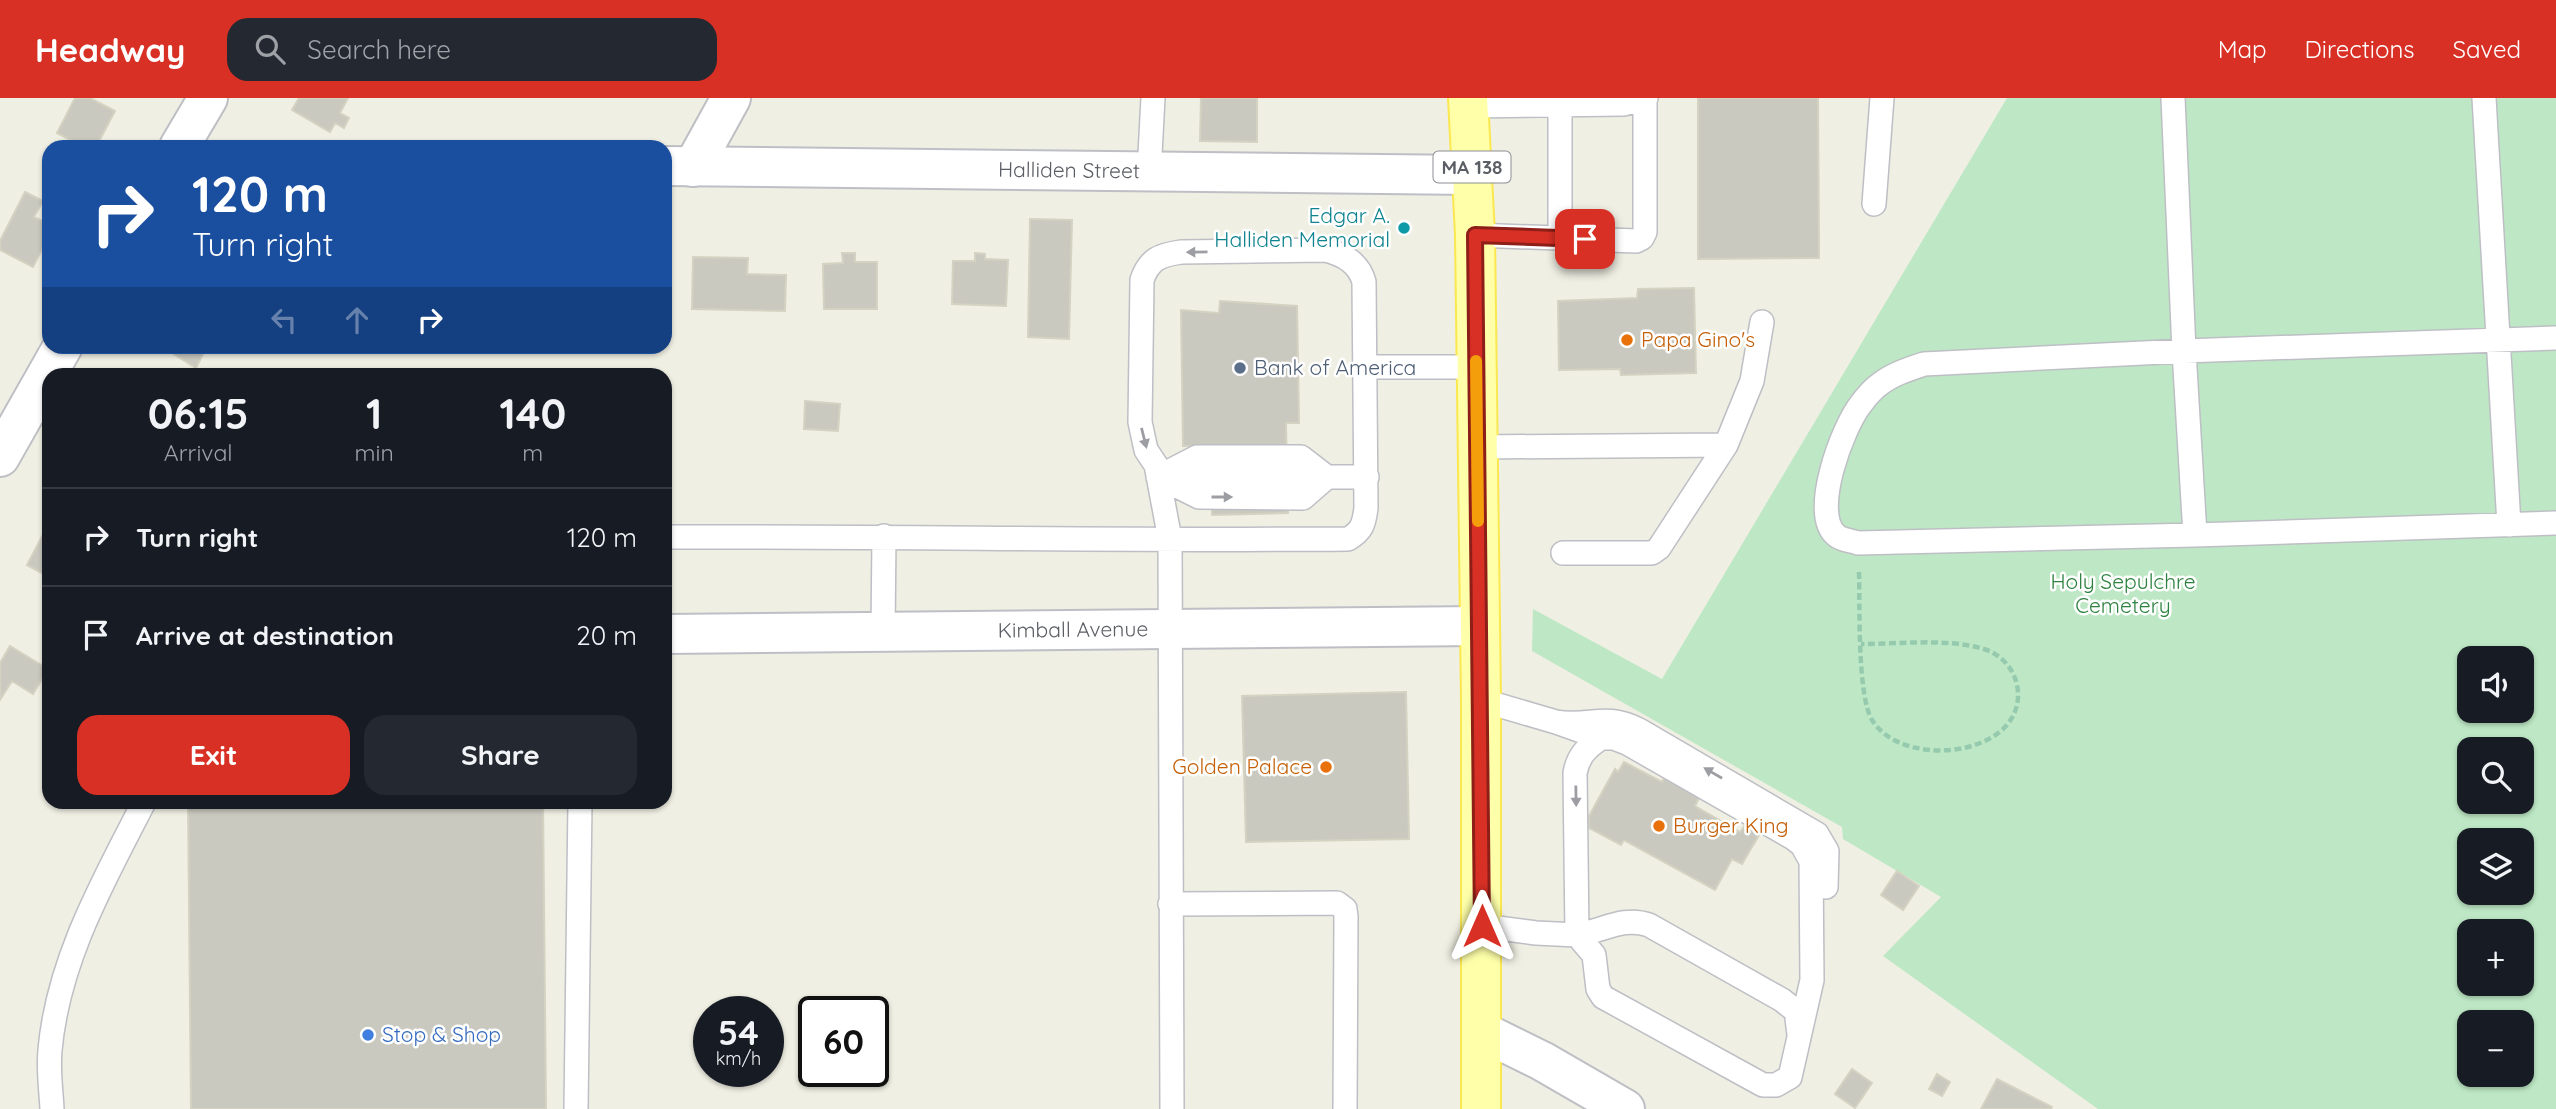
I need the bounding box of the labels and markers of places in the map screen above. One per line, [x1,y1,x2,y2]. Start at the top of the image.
place label: Edgar A. Halliden Memorial [1214,202,1390,252]
pin [1555,209,1615,269]
marker: Edgar A. Halliden Memorial [1396,220,1412,236]
place label: Papa Gino's [1641,326,1755,352]
marker: Papa Gino's [1619,332,1635,348]
place label: Bank of America [1254,354,1416,380]
marker: Bank of America [1232,360,1248,376]
place label: Golden Palace [1172,753,1312,779]
marker: Golden Palace [1318,759,1334,775]
place label: Burger King [1673,812,1789,838]
marker: Burger King [1651,818,1667,834]
place label: Stop & Shop [382,1021,501,1047]
marker: Stop & Shop [360,1027,376,1043]

